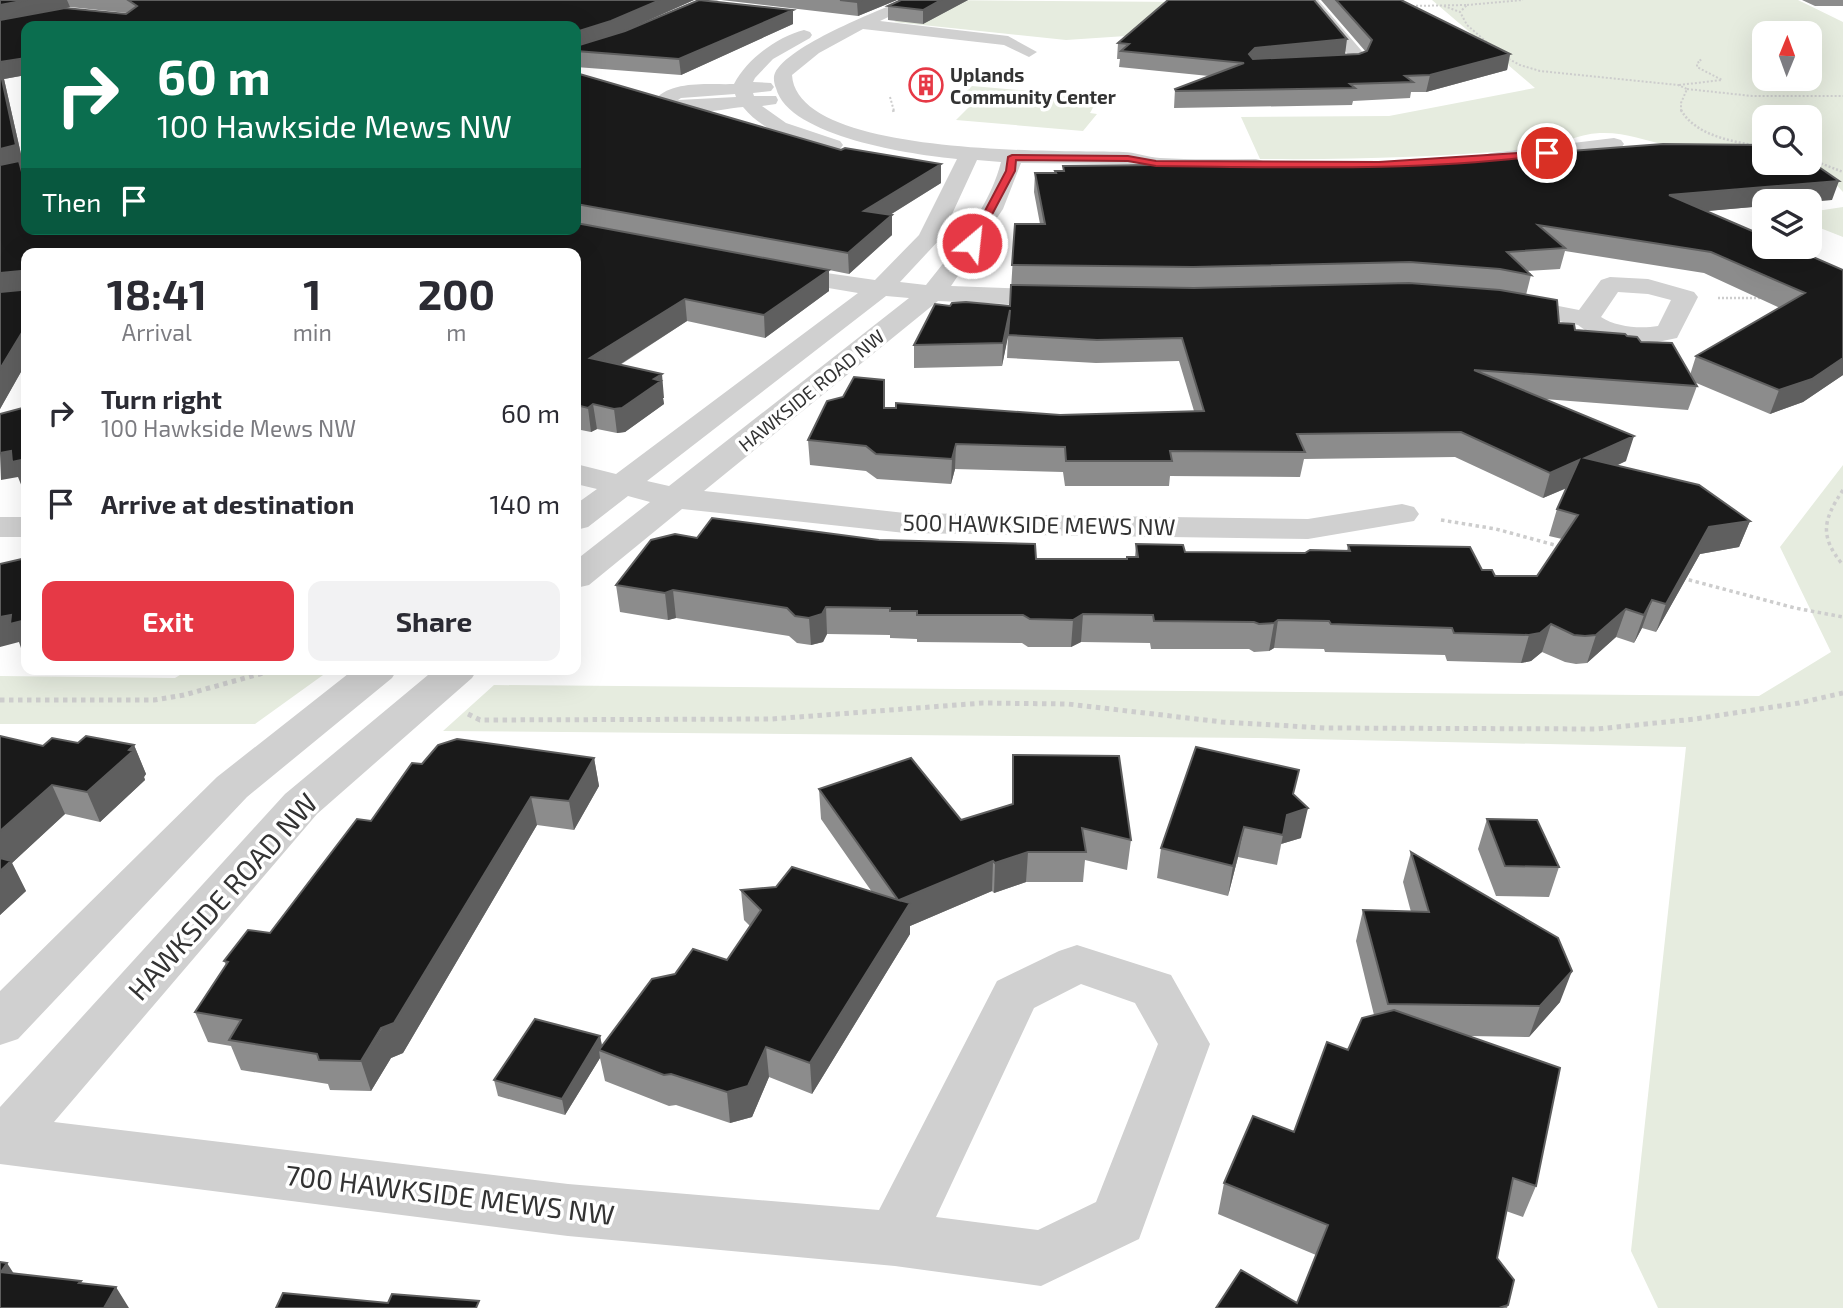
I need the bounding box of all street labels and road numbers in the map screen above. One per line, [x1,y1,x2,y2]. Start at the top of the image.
street label: HAWKSIDE ROAD NW [733,324,889,456]
street label: 500 HAWKSIDE MEWS NW [902,508,1176,540]
street label: HAWKSIDE ROAD NW [120,786,324,1006]
street label: 700 HAWKSIDE MEWS NW [283,1157,617,1231]

